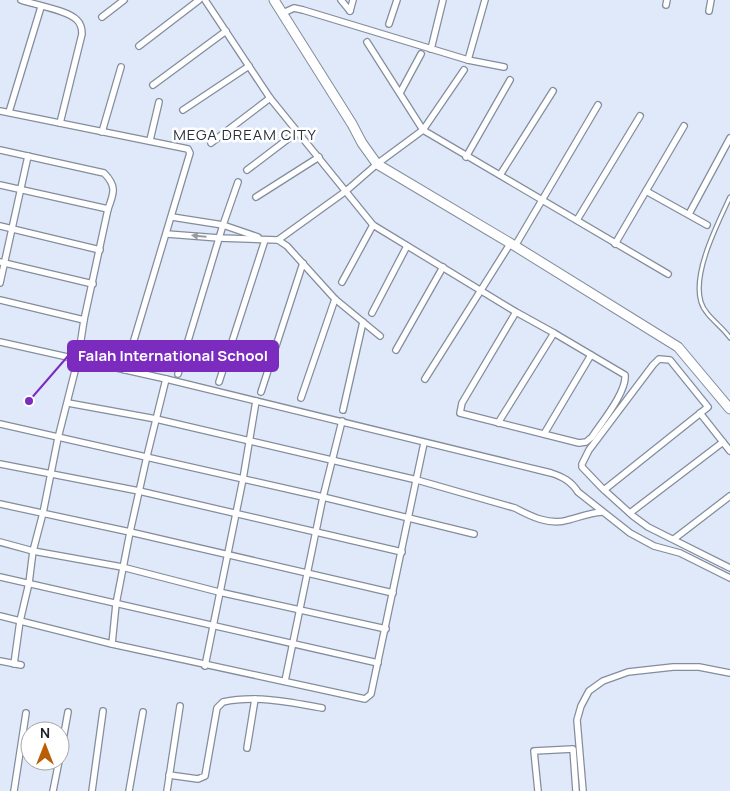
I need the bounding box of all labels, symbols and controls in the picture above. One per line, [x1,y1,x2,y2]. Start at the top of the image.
district label: MEGA DREAM CITY [173,124,317,145]
one-way arrow [191,232,207,240]
callout: Falah International School [68,341,278,371]
text: Falah International School [78,345,268,366]
north arrow [20,721,70,771]
text: N [40,723,50,742]

